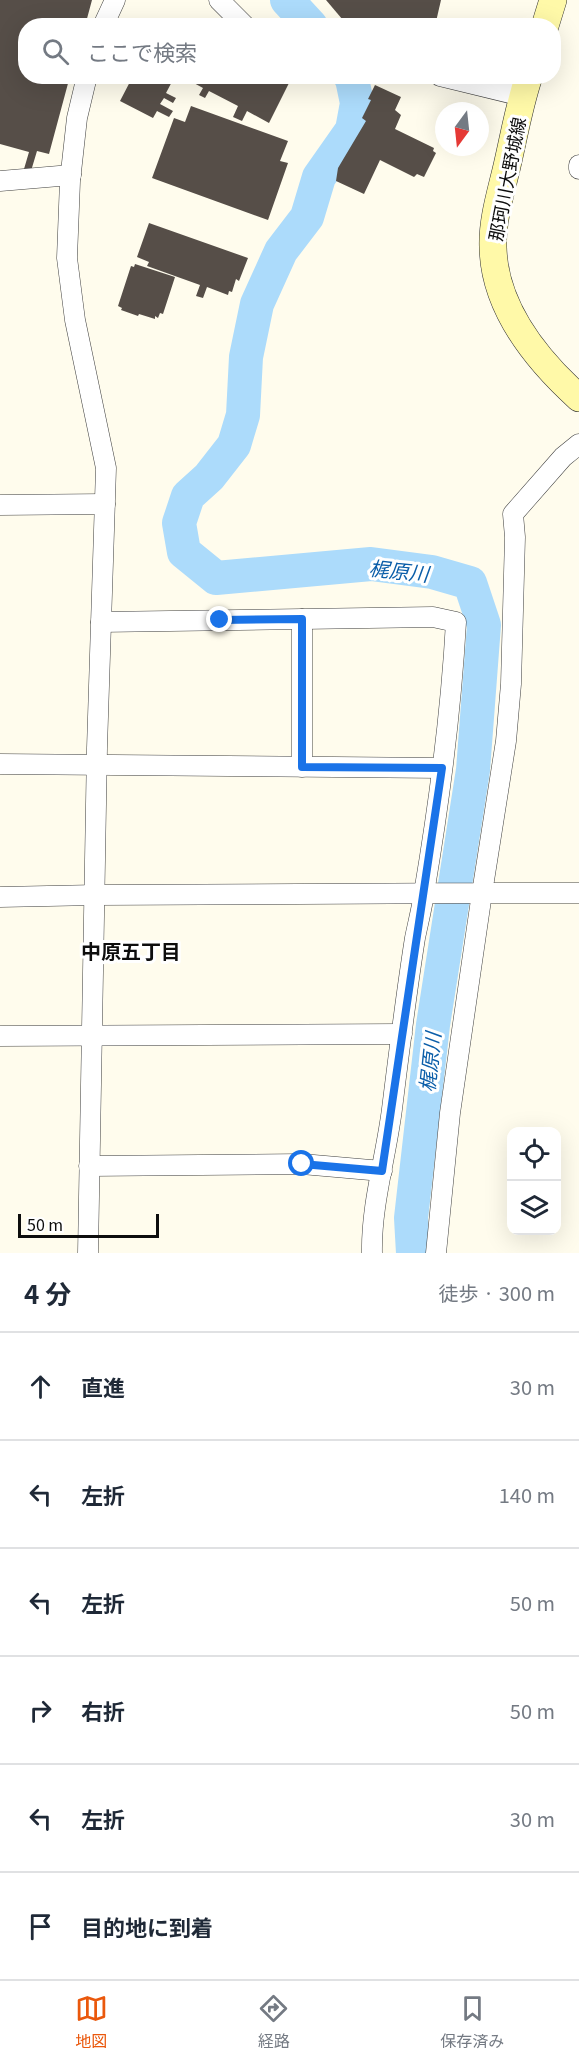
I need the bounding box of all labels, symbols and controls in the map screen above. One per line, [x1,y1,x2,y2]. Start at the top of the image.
search box [18,18,561,84]
icon: search [39,35,72,68]
text: ここで検索 [87,35,197,67]
north arrow [435,102,489,156]
street label: 那珂川大野城線 [481,115,531,243]
water label: 梶原川 [368,552,432,588]
route end [206,606,232,632]
district label: 中原五丁目 [81,936,181,965]
water label: 梶原川 [411,1029,447,1093]
map controls [507,1127,561,1235]
button: locate [507,1127,561,1181]
route start [288,1150,314,1176]
button: layers [507,1181,561,1235]
scale bar [18,1211,159,1238]
text: 50 m [27,1212,63,1236]
text: 4 分 [24,1274,71,1311]
text: 徒歩 · 300 m [439,1278,555,1307]
icon: ahead [24,1370,57,1403]
text: 直進 [81,1370,125,1402]
text: 30 m [510,1372,555,1401]
icon: left [24,1478,57,1511]
text: 左折 [81,1478,125,1510]
text: 140 m [499,1480,555,1509]
icon: left [24,1586,57,1619]
text: 左折 [81,1586,125,1618]
text: 50 m [510,1588,555,1617]
icon: right [24,1694,57,1727]
text: 右折 [81,1694,125,1726]
text: 50 m [510,1696,555,1725]
icon: left [24,1802,57,1835]
text: 左折 [81,1802,125,1834]
text: 30 m [510,1804,555,1833]
icon: arrive [24,1910,57,1943]
text: 目的地に到着 [81,1910,213,1942]
tab: 地図 [75,1992,108,2052]
tab: 経路 [257,1992,290,2052]
tab: 保存済み [440,1992,504,2052]

